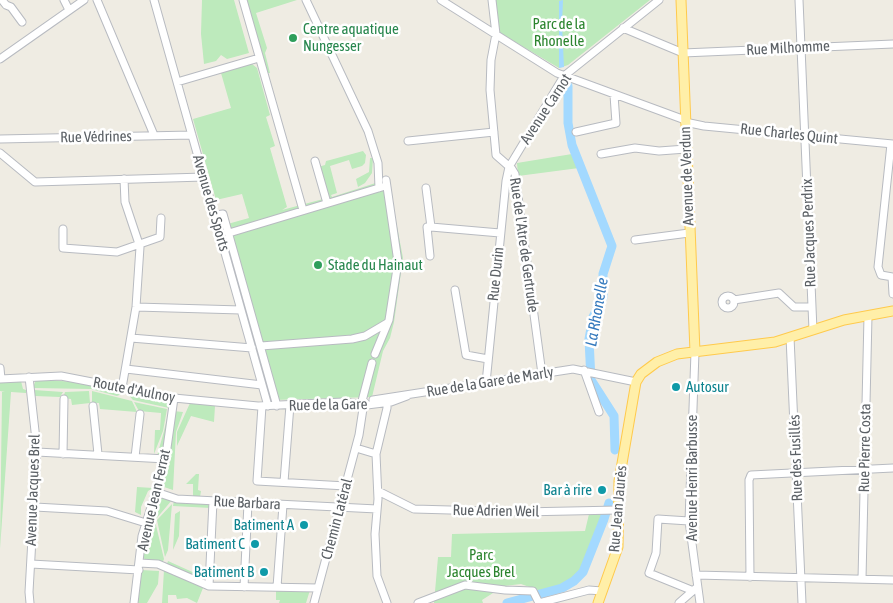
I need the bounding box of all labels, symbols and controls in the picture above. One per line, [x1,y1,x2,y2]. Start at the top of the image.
park label: Parc de la Rhonelle [533,15,585,50]
place label: Centre aquatique Nungesser [303,20,399,55]
marker: Centre aquatique Nungesser [287,32,299,44]
street label: Rue Milhomme [746,37,830,59]
street label: Avenue Carnot [517,70,575,148]
street label: Rue Charles Quint [739,120,839,148]
street label: Avenue de Verdun [676,126,698,226]
street label: Rue Védrines [60,127,132,147]
street label: Avenue des Sports [189,153,233,253]
street label: Rue de l'Atre de Gertrude [506,176,542,314]
street label: Rue Jacques Perdrix [798,178,820,288]
street label: Rue Durin [484,246,508,302]
place label: Stade du Hainaut [328,256,423,274]
marker: Stade du Hainaut [312,259,324,271]
water label: La Rhonelle [582,276,612,348]
street label: Rue de la Gare de Marly [425,363,555,401]
street label: Route d'Aulnoy [91,373,177,407]
place label: Autosur [686,378,729,396]
marker: Autosur [670,381,682,393]
street label: Rue de la Gare [288,395,368,415]
street label: Rue Pierre Costa [855,403,875,493]
street label: Rue des Fusillés [785,414,807,502]
street label: Avenue Henri Barbusse [683,415,701,541]
street label: Avenue Jacques Brel [22,434,44,546]
street label: Avenue Jean Ferrat [134,447,174,553]
street label: Rue Jean Jaurès [605,465,631,553]
street label: Chemin Latéral [318,476,356,562]
place label: Bar à rire [543,481,592,499]
marker: Bar à rire [596,484,608,496]
street label: Rue Barbara [213,492,281,514]
street label: Rue Adrien Weil [452,501,540,521]
place label: Batiment A [234,516,294,534]
marker: Batiment A [298,519,310,531]
place label: Batiment C [185,535,245,553]
marker: Batiment C [249,538,261,550]
park label: Parc Jacques Brel [447,546,515,581]
place label: Batiment B [194,563,254,581]
marker: Batiment B [258,566,270,578]

